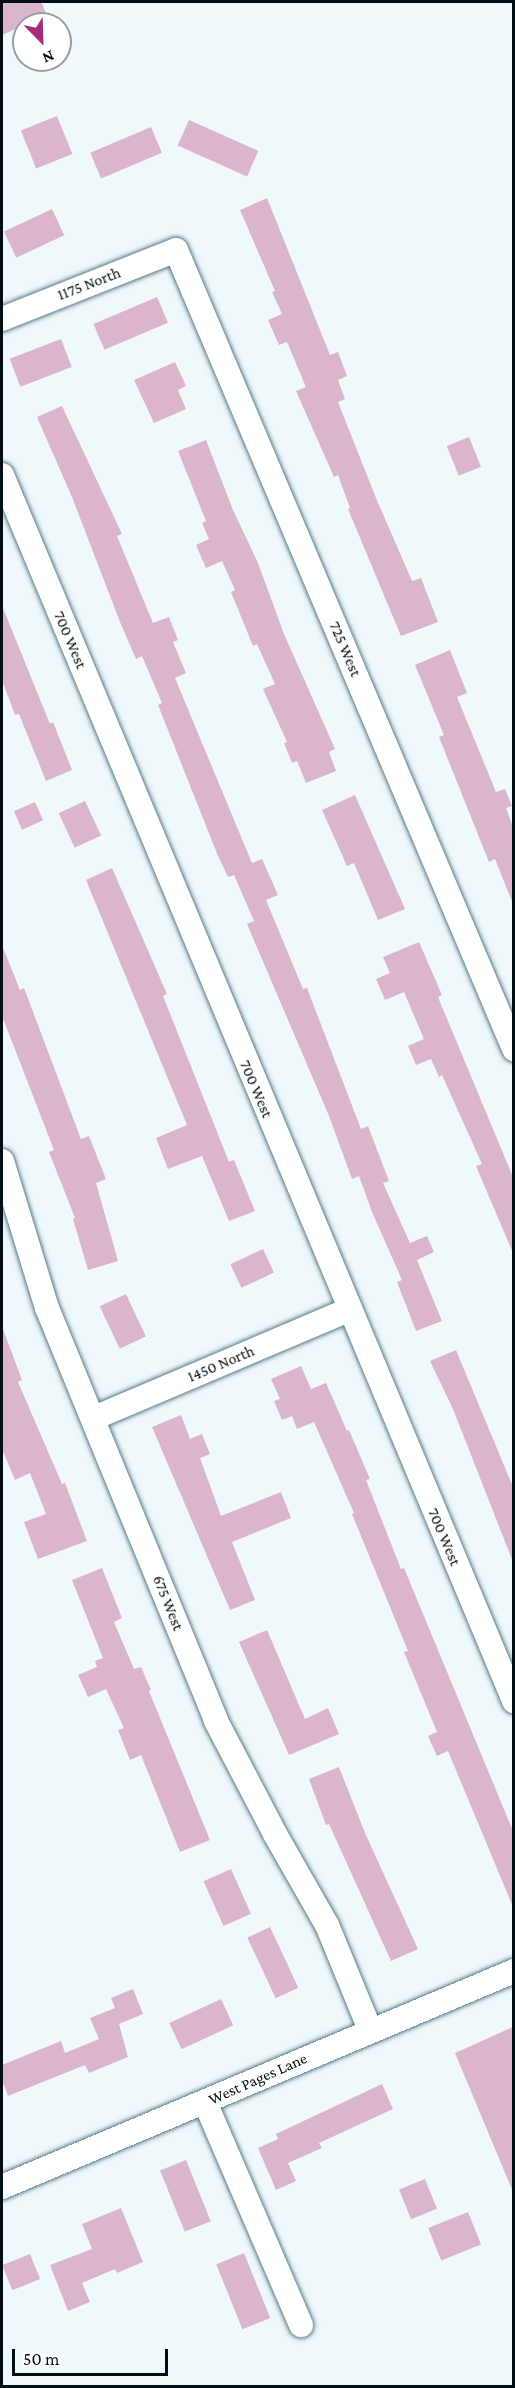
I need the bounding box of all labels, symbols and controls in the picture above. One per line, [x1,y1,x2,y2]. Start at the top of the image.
north arrow [12,12,72,72]
text: N [40,47,57,67]
street label: 1175 North [55,263,123,305]
street label: 700 West [49,608,91,672]
street label: 725 West [325,618,365,680]
street label: 700 West [235,1057,277,1121]
street label: 1450 North [185,1341,257,1387]
street label: 700 West [423,1505,465,1569]
street label: 675 West [148,1573,188,1633]
street label: West Pages Lane [206,2049,310,2109]
scale bar [15,2337,171,2375]
text: 50 m [23,2349,60,2369]

